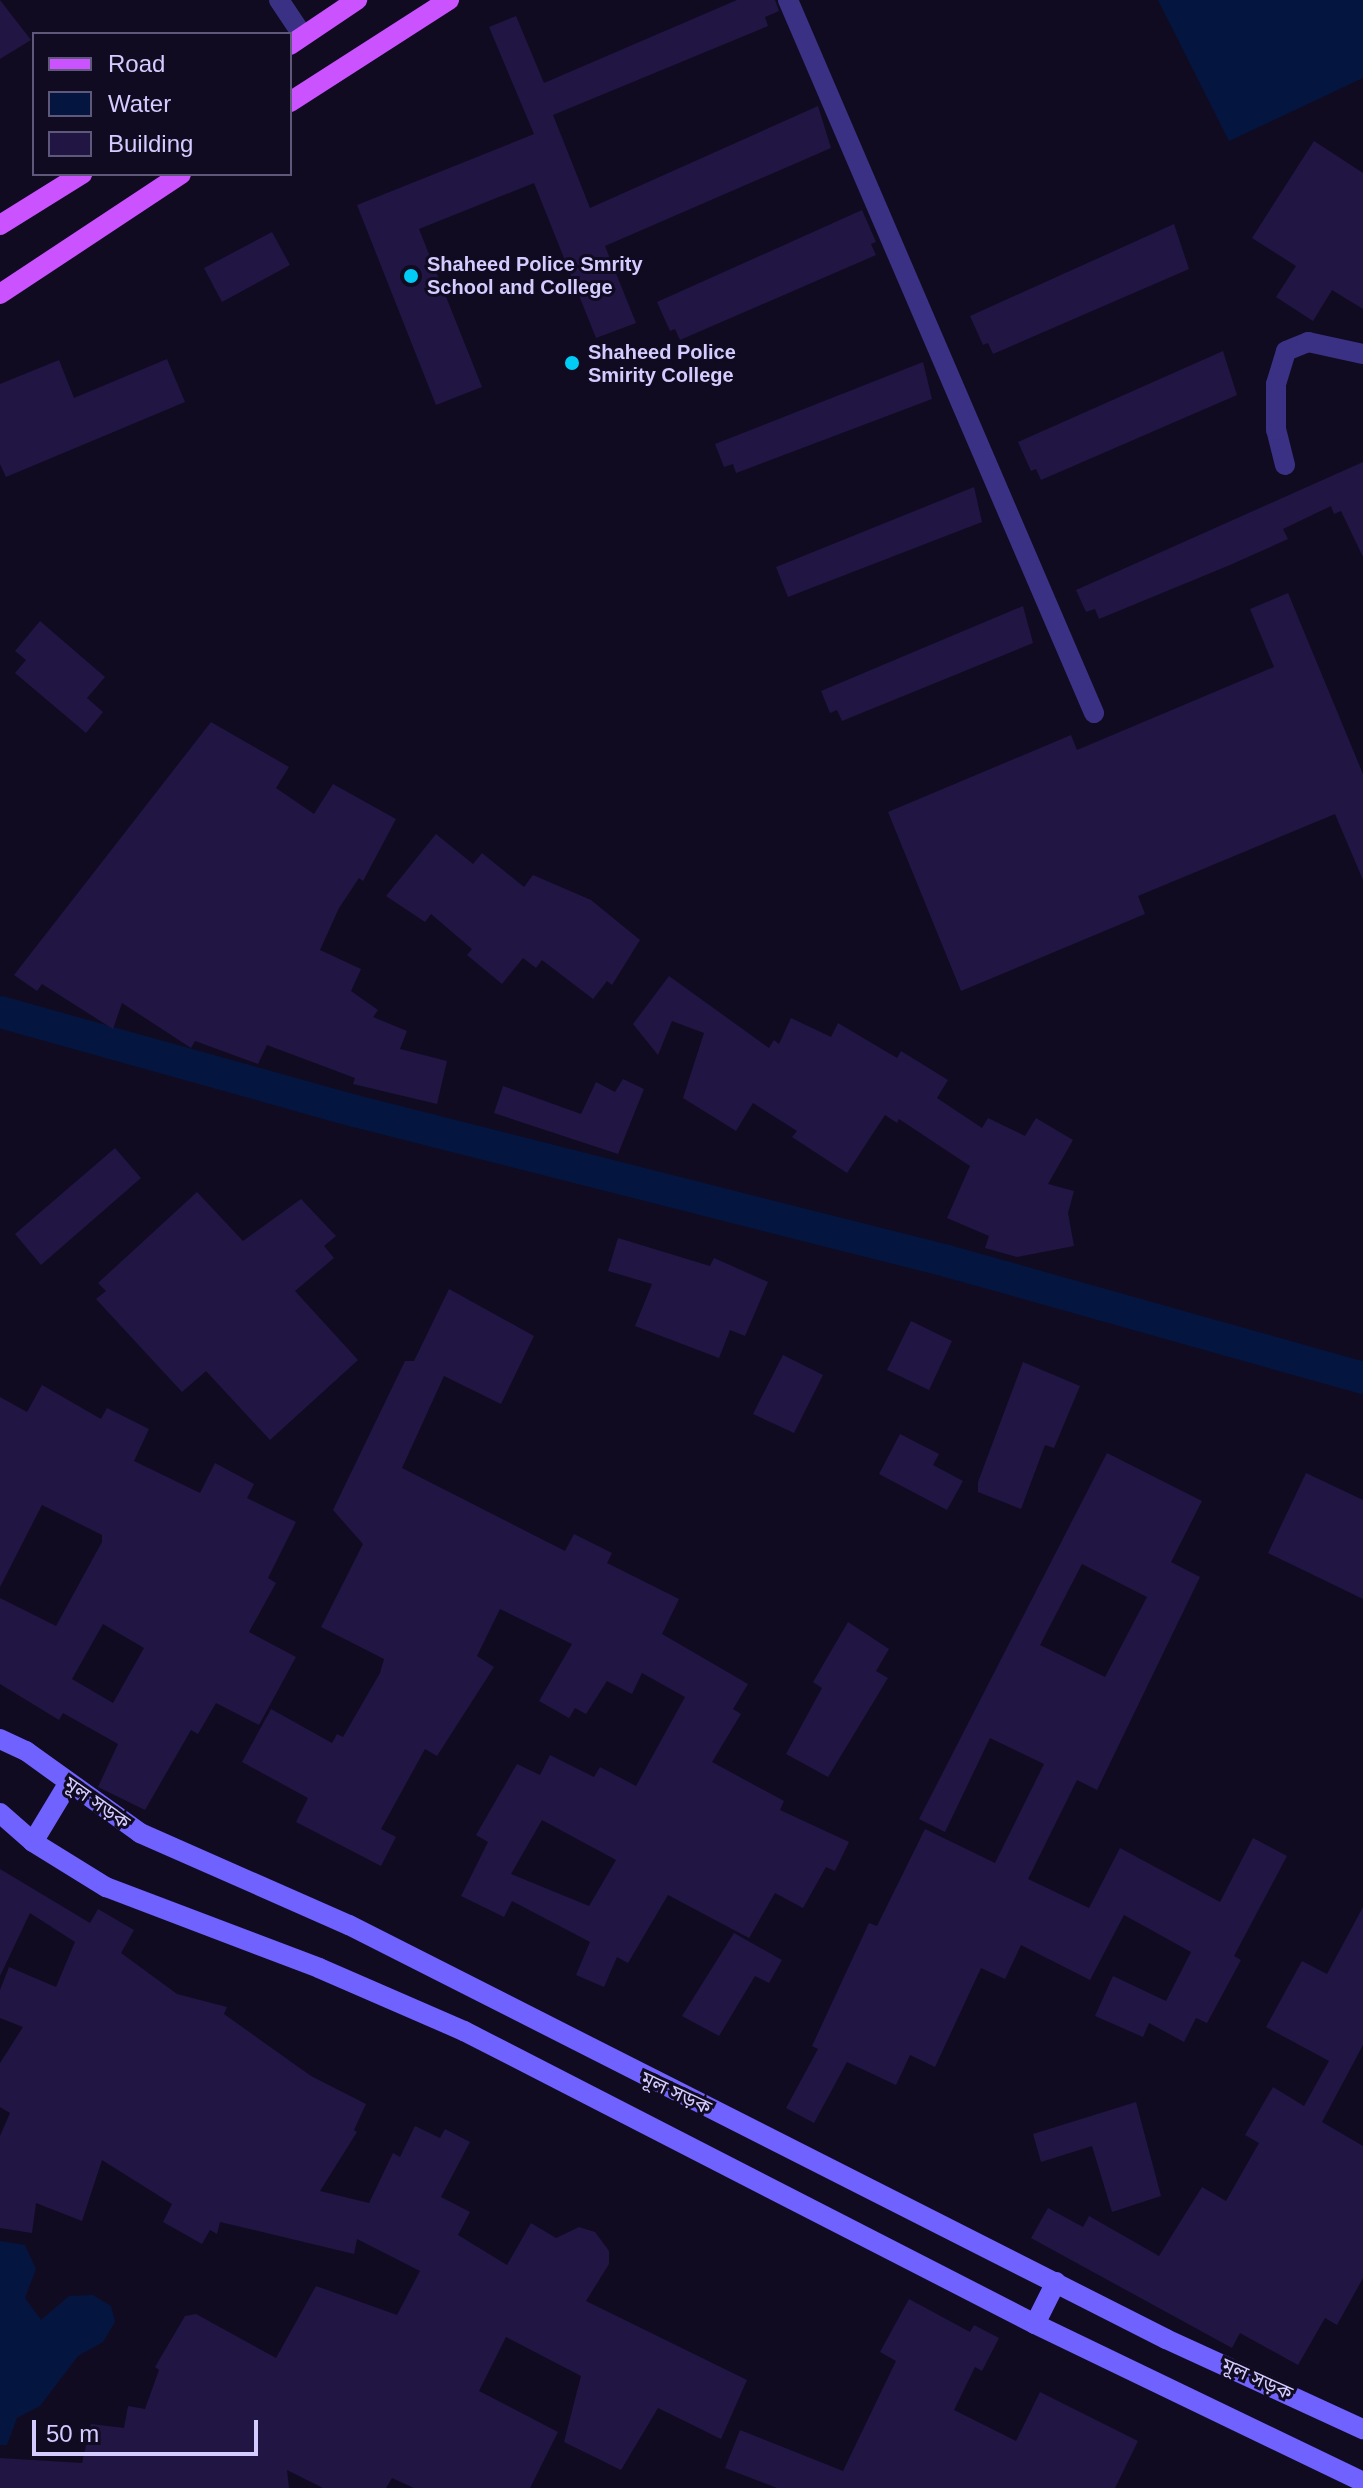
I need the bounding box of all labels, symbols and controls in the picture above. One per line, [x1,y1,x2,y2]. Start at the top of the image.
legend [32,32,292,176]
text: Road [108,50,165,77]
text: Water [108,90,171,117]
text: Building [108,130,193,157]
place label: Shaheed Police Smrity School and College [427,252,643,299]
marker: Shaheed Police Smrity School and College [402,267,420,285]
place label: Shaheed Police Smirity College [588,340,736,387]
marker: Shaheed Police Smirity College [563,354,581,372]
street label: মূল সড়ক [59,1772,135,1834]
street label: মূল সড়ক [637,2066,715,2120]
street label: মূল সড়ক [1218,2353,1296,2405]
scale bar [36,2404,262,2454]
text: 50 m [46,2420,99,2447]

